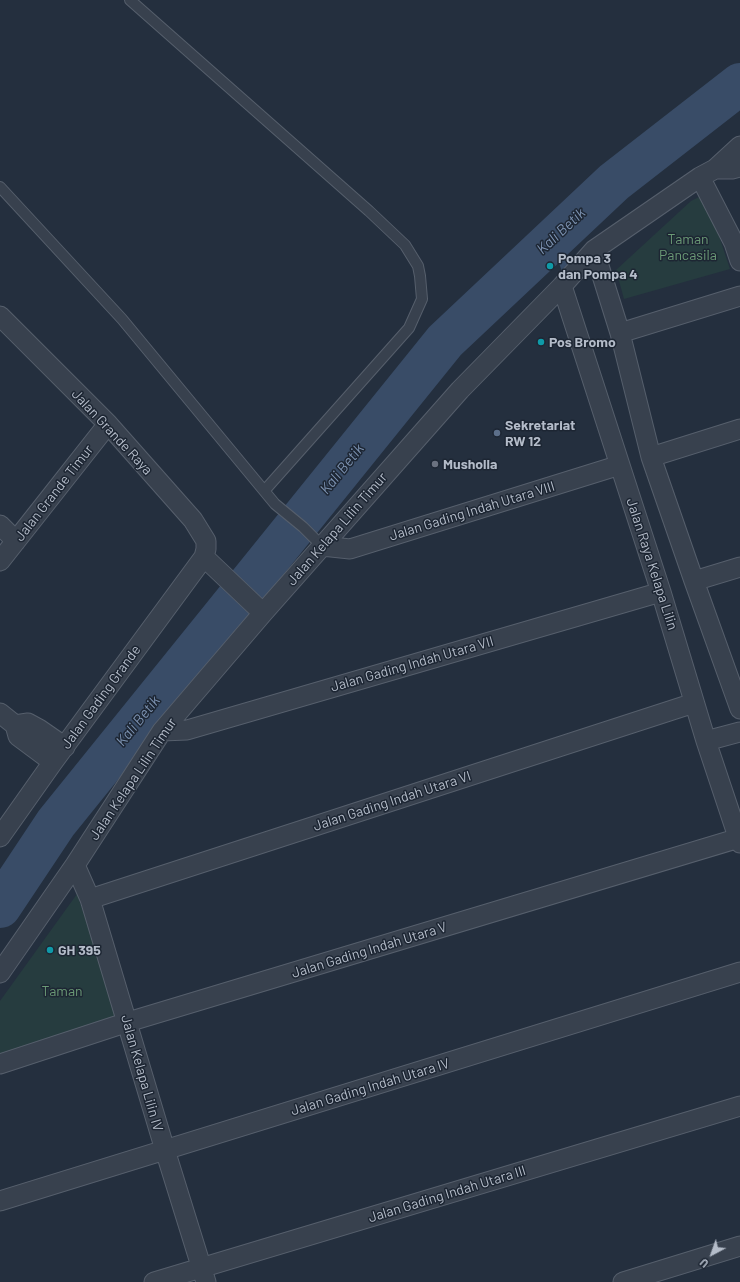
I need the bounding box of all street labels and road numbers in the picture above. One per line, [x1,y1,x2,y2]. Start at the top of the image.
street label: Jalan Grande Raya [68,386,156,478]
street label: Jalan Grande Timur [11,441,97,545]
street label: Jalan Kelapa Lilin Timur [283,469,391,589]
street label: Jalan Gading Indah Utara VIII [387,478,557,544]
street label: Jalan Raya Kelapa Lilin [623,496,681,632]
street label: Jalan Gading Indah Utara VII [329,633,495,695]
street label: Jalan Gading Grande [58,642,144,752]
street label: Jalan Kelapa Lilin Timur [86,715,180,843]
street label: Jalan Gading Indah Utara VI [311,768,473,834]
street label: Jalan Gading Indah Utara V [289,918,449,982]
street label: Jalan Kelapa Lilin IV [117,1013,167,1133]
street label: Jalan Gading Indah Utara IV [289,1055,451,1119]
street label: Jalan Gading Indah Utara III [366,1162,528,1226]

